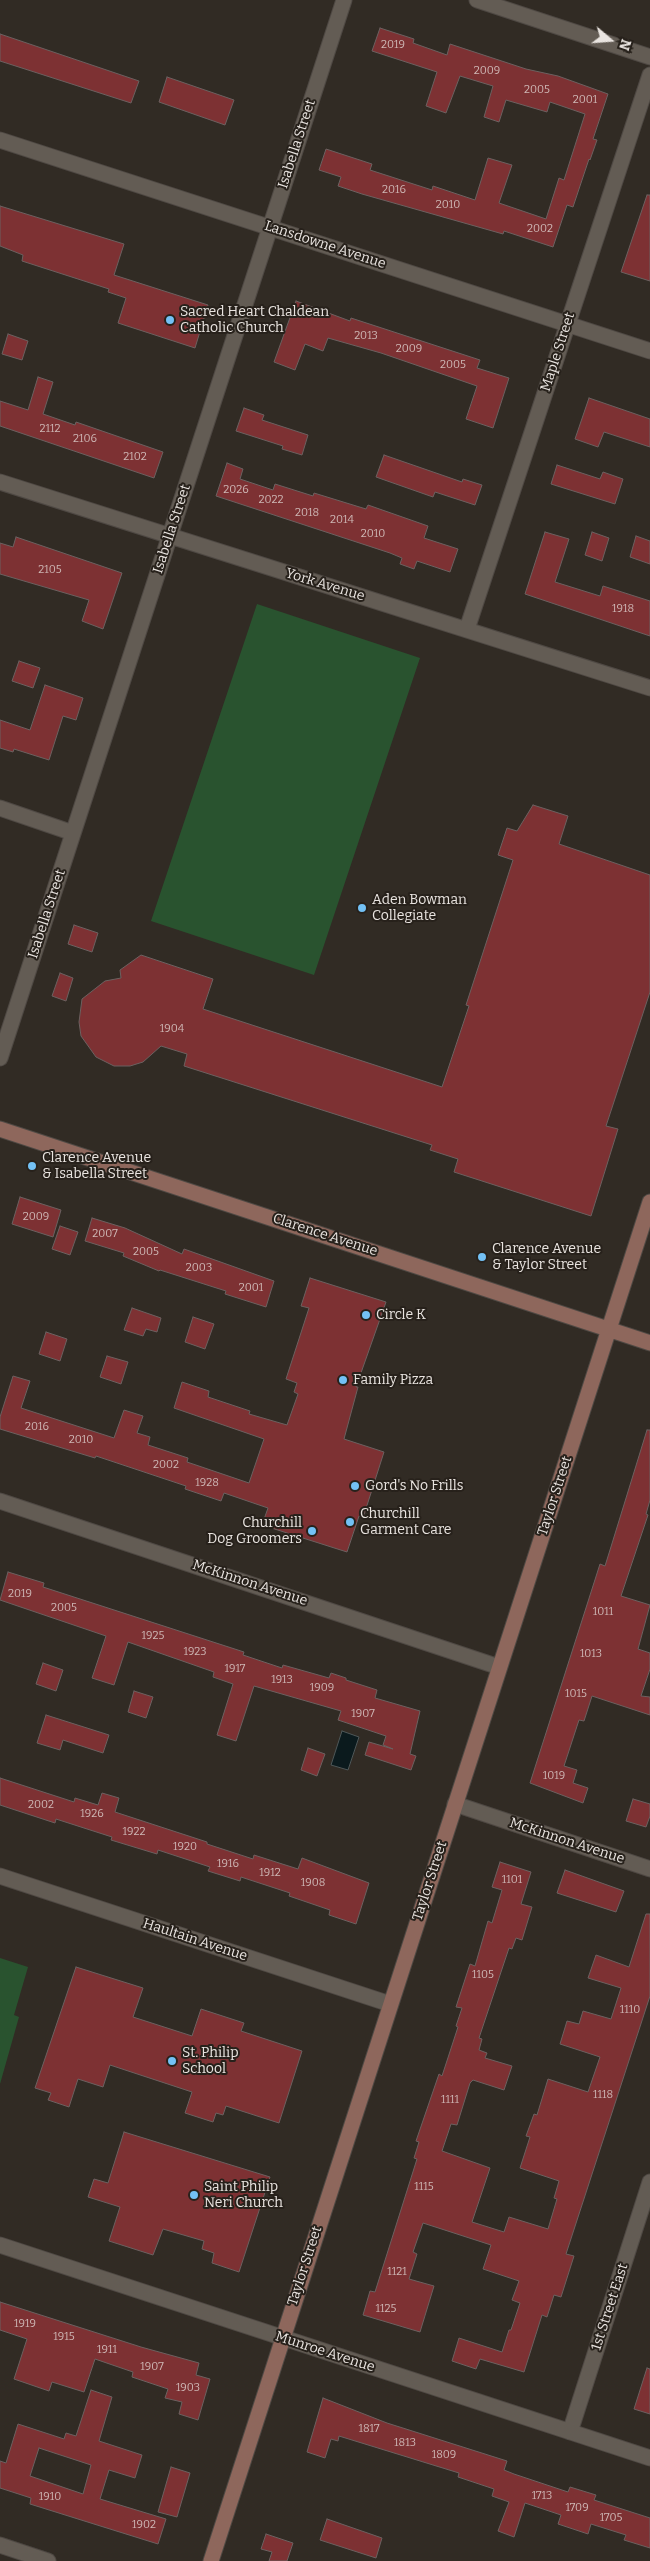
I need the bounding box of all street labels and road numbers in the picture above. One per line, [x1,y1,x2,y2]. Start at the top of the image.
street label: Isabella Street [275,97,319,191]
street label: Lansdowne Avenue [262,217,388,273]
street label: Maple Street [537,310,579,394]
street label: Isabella Street [150,482,194,576]
street label: York Avenue [283,565,367,605]
street label: Isabella Street [25,867,69,961]
street label: Clarence Avenue [271,1210,379,1260]
street label: Taylor Street [534,1454,576,1538]
street label: McKinnon Avenue [190,1556,310,1610]
street label: McKinnon Avenue [507,1814,627,1868]
street label: Taylor Street [409,1839,451,1923]
street label: Haultain Avenue [141,1915,249,1965]
street label: Taylor Street [284,2224,326,2308]
street label: 1st Street East [588,2261,632,2353]
street label: Munroe Avenue [273,2328,377,2376]

